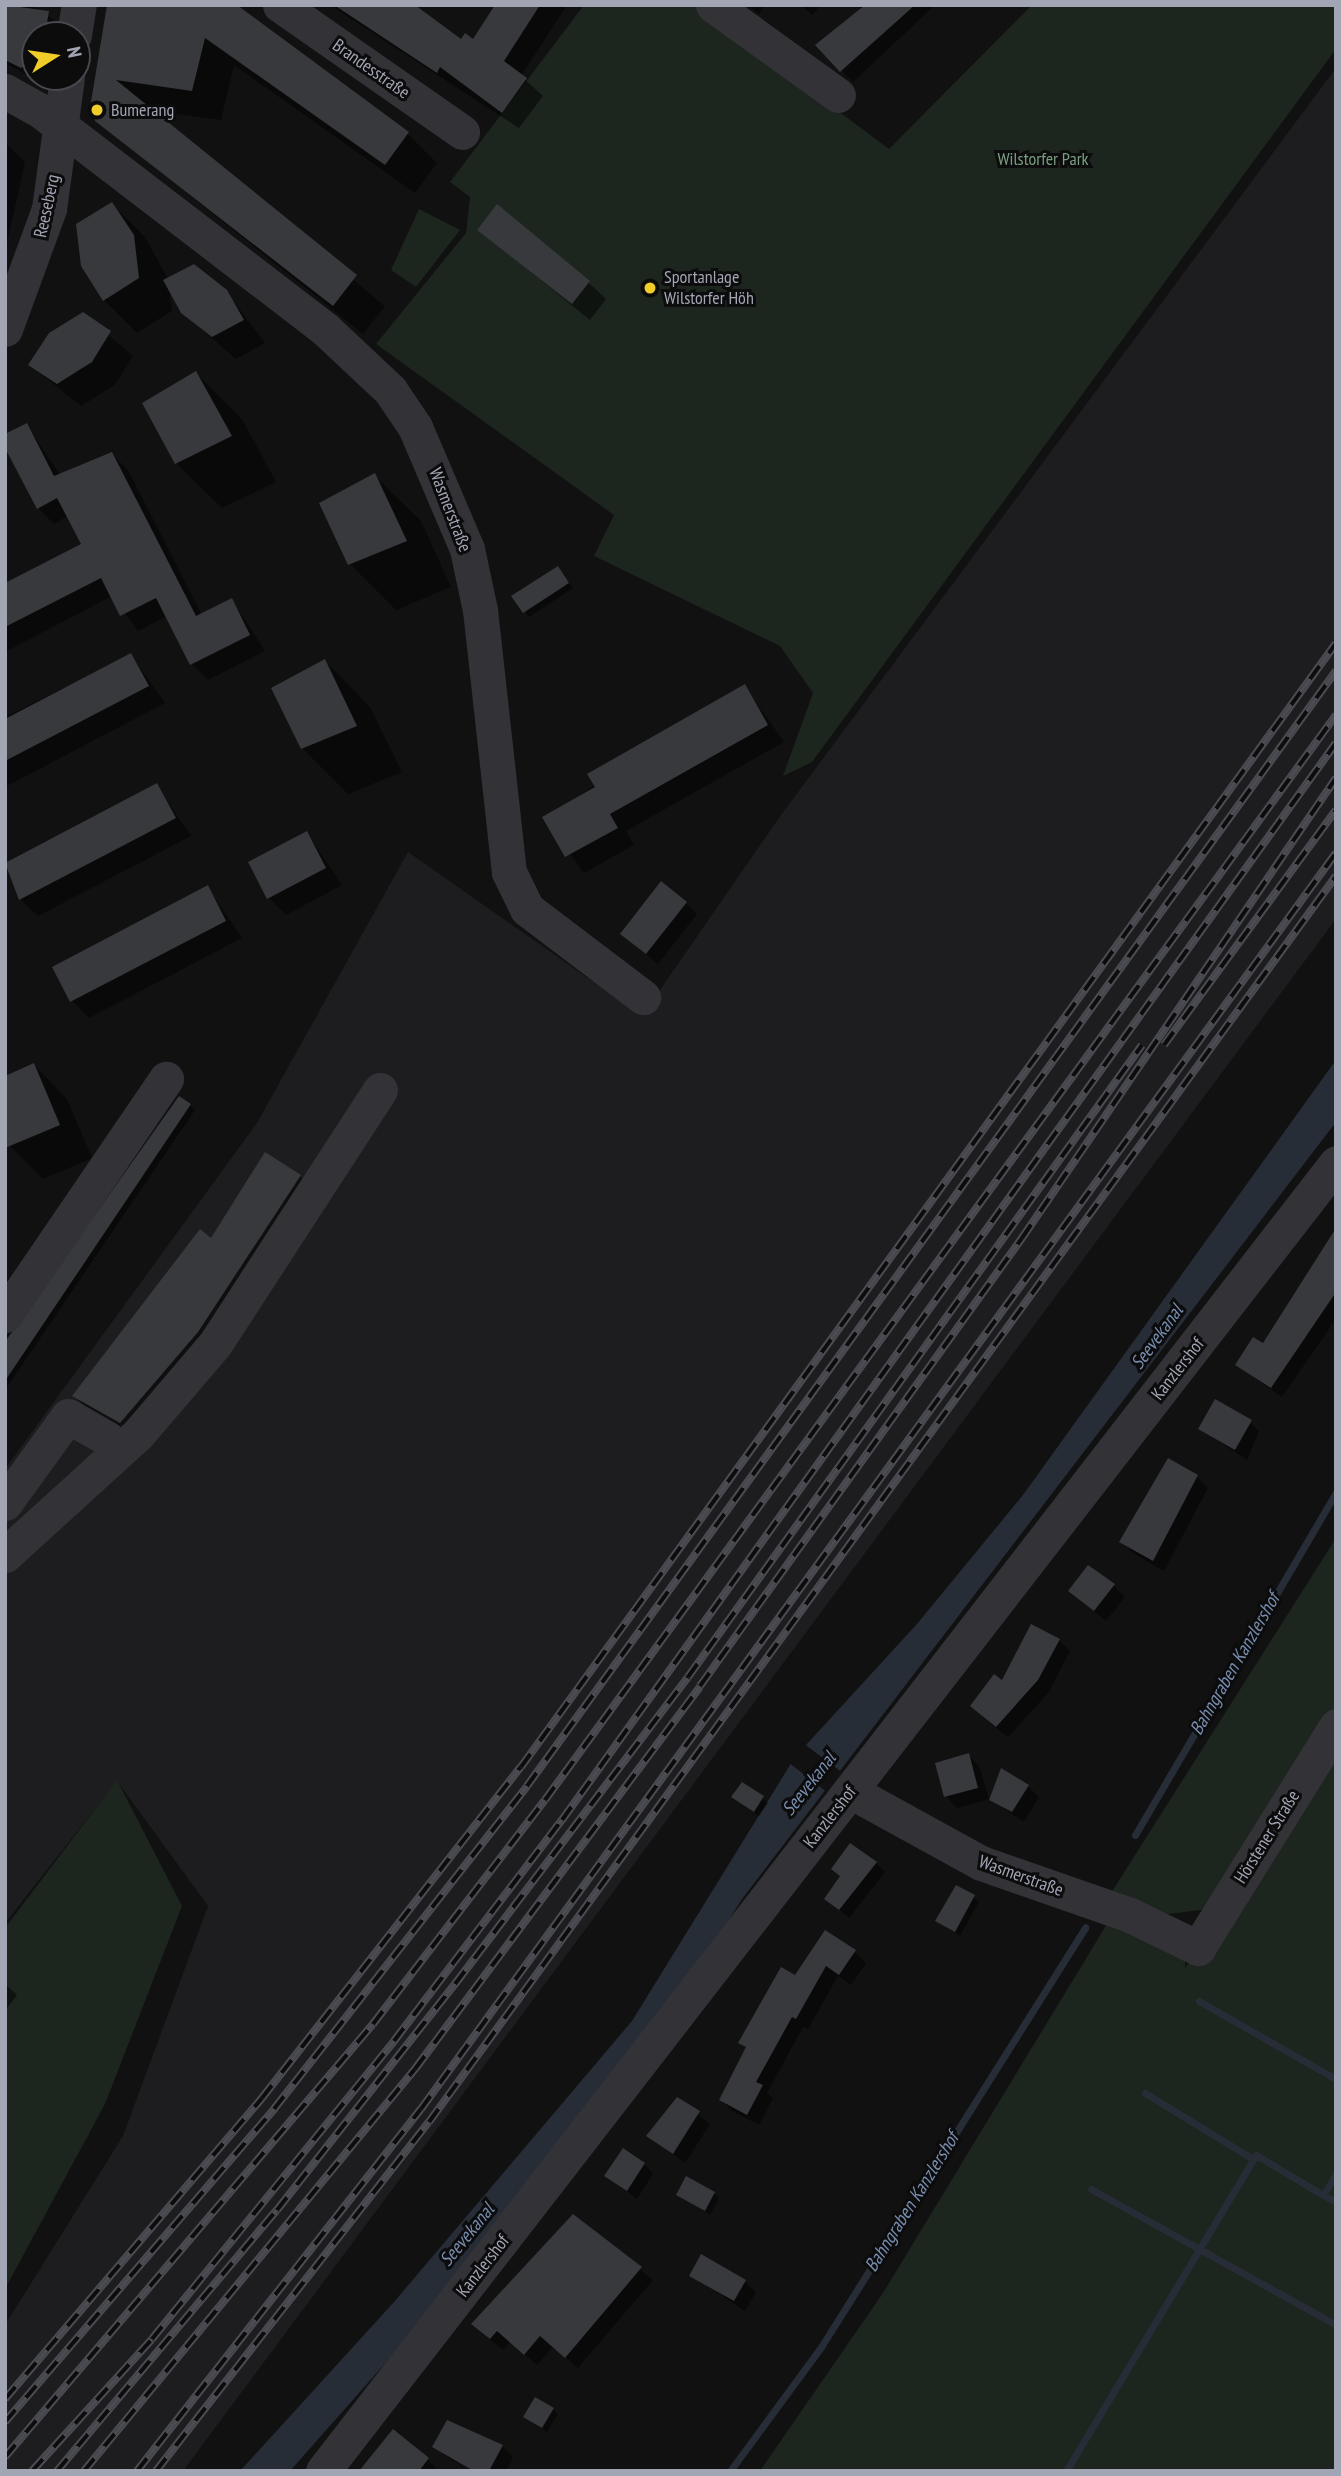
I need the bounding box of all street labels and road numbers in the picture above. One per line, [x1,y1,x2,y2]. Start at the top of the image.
street label: Brandesstraße [328,35,414,103]
street label: Reeseberg [30,172,64,240]
street label: Wasmerstraße [424,465,476,555]
street label: Kanzlershof [1147,1334,1209,1404]
street label: Kanzlershof [799,1782,861,1852]
street label: Hörstener Straße [1230,1786,1304,1888]
street label: Wasmerstraße [976,1851,1066,1901]
street label: Kanzlershof [452,2231,514,2301]

